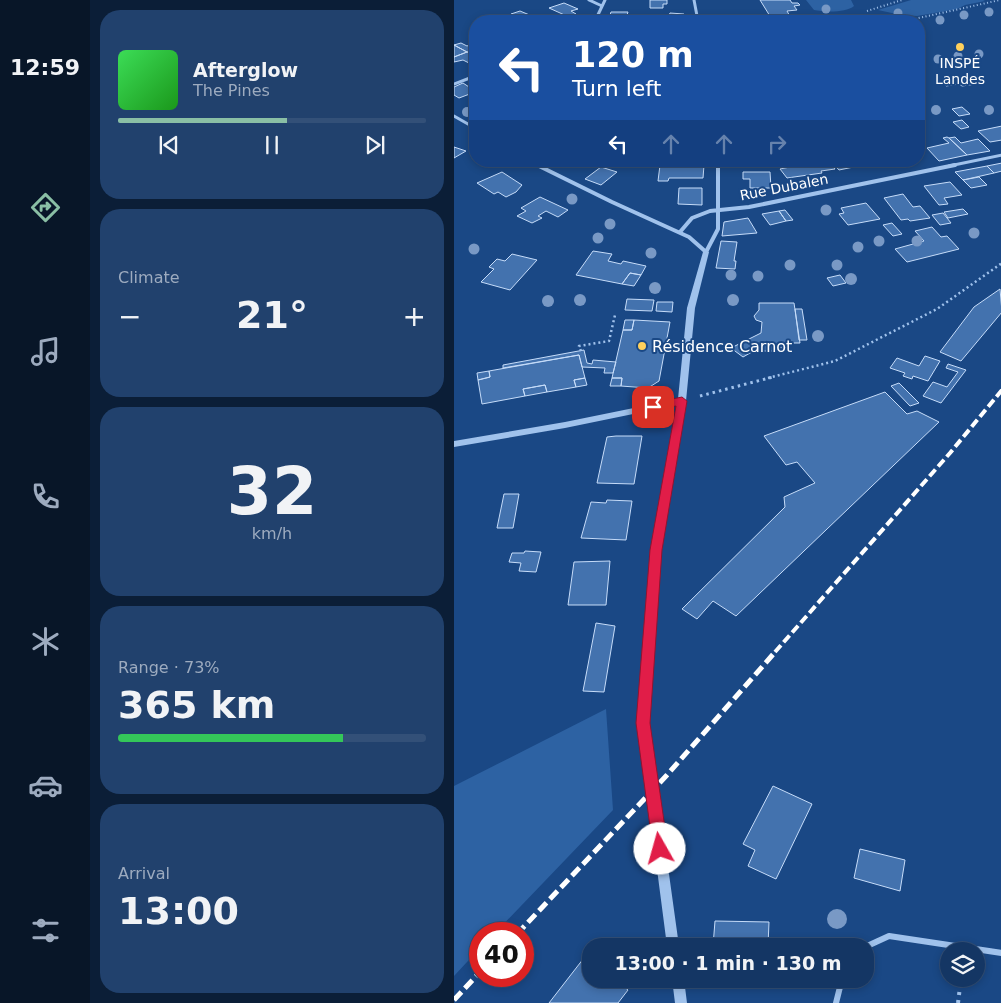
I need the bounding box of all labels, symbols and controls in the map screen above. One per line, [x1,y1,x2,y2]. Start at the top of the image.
icon: left [489,35,554,100]
text: 120 m [572,35,694,75]
marker: INSPÉ Landes [954,41,966,53]
text: 12:59 [10,55,80,80]
place label: INSPÉ Landes [935,55,985,87]
text: Afterglow [193,59,298,81]
text: Turn left [572,76,661,101]
text: The Pines [193,81,270,100]
icon: left [604,130,632,158]
icon: ahead [657,130,685,158]
icon: ahead [710,130,738,158]
icon: right [763,130,791,158]
icon: previous [155,131,183,159]
icon: pause [258,131,286,159]
icon: next [361,131,389,159]
street label: Rue Dubalen [739,171,829,203]
icon: directions [28,190,63,225]
text: Climate [118,268,180,287]
text: 21° [236,293,308,337]
text: − [118,300,141,333]
text: + [403,300,426,333]
icon: music [28,334,63,369]
place label: Résidence Carnot [652,337,792,356]
marker: Résidence Carnot [636,340,648,352]
pin [632,386,674,428]
icon: arrive [639,393,667,421]
text: 32 [227,454,317,529]
icon: phone [28,479,63,514]
text: km/h [252,524,292,543]
icon: climate [28,624,63,659]
text: Range · 73% [118,658,220,677]
text: 365 km [118,683,275,727]
icon: car [28,768,63,803]
position arrow [633,822,685,874]
text: Arrival [118,864,170,883]
text: 13:00 [118,889,239,933]
icon: filters [28,913,63,948]
speed limit sign: 40 [469,922,534,987]
map controls [940,942,985,987]
button: layers [940,942,985,987]
text: 13:00 · 1 min · 130 m [614,952,842,974]

